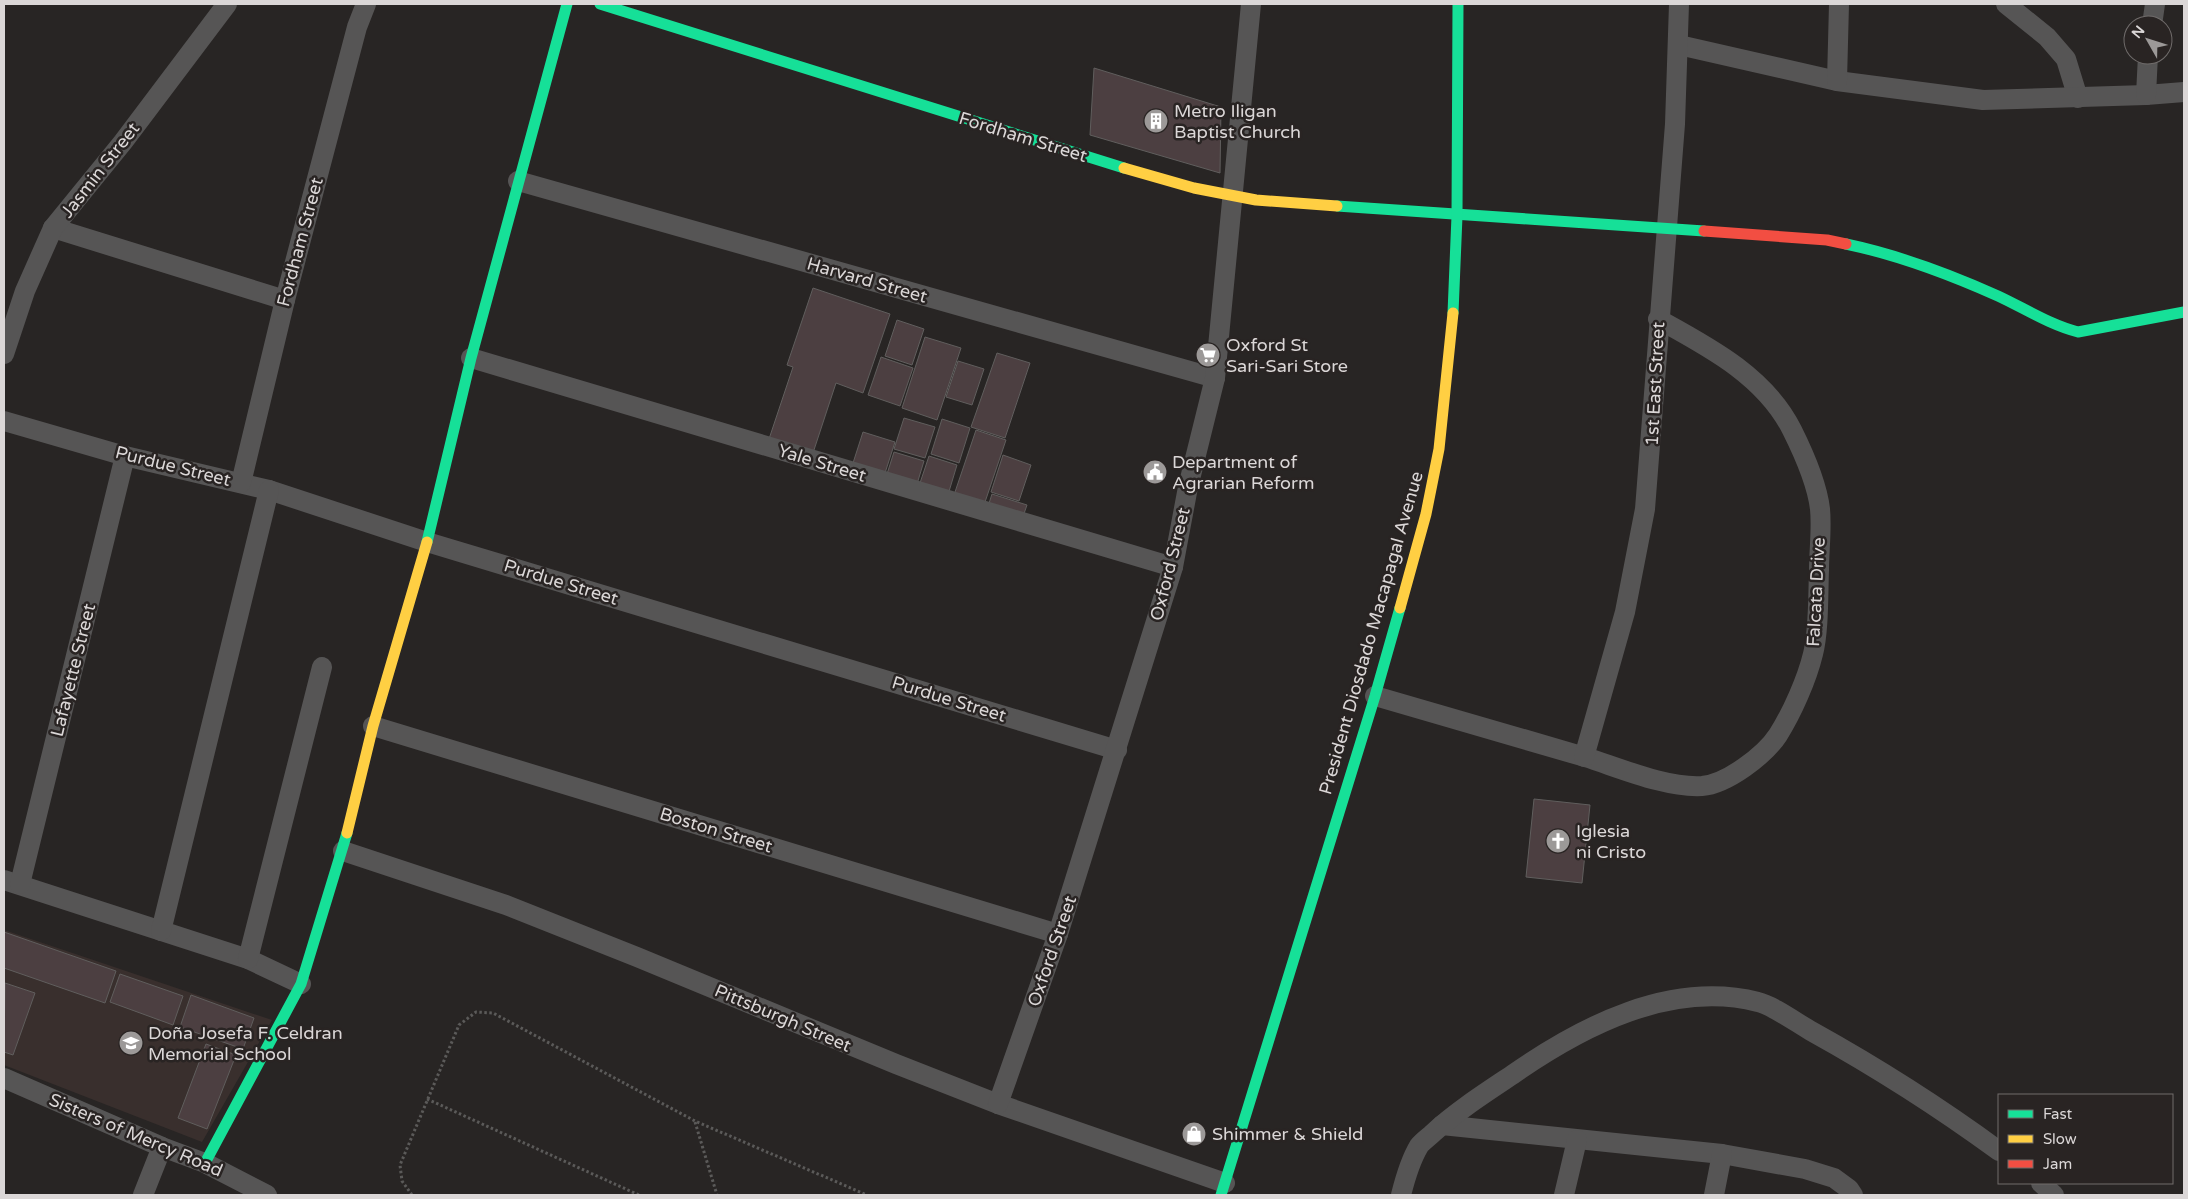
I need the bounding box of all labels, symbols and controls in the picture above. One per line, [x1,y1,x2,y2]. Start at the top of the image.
north arrow [2123,15,2173,65]
text: N [2128,22,2148,42]
place label: Metro Iligan Baptist Church [1174,100,1301,143]
street label: Fordham Street [956,107,1090,167]
building icon: Metro Iligan Baptist Church [1143,108,1169,134]
street label: Jasmin Street [56,118,144,222]
street label: Fordham Street [272,175,328,309]
street label: Harvard Street [804,252,930,308]
street label: 1st East Street [1641,321,1669,447]
place label: Oxford St Sari-Sari Store [1226,334,1348,377]
supermarket icon: Oxford St Sari-Sari Store [1195,342,1221,368]
street label: Yale Street [775,439,869,487]
street label: Purdue Street [113,441,233,491]
place label: Department of Agrarian Reform [1172,451,1314,494]
public building icon: Department of Agrarian Reform [1142,459,1168,485]
street label: President Diosdado Macapagal Avenue [1314,469,1428,797]
street label: Oxford Street [1145,505,1195,623]
street label: Falcata Drive [1802,537,1830,647]
street label: Purdue Street [501,554,621,610]
street label: Lafayette Street [46,601,100,739]
street label: Purdue Street [889,671,1009,727]
street label: Boston Street [657,802,775,858]
place label: Iglesia ni Cristo [1576,820,1646,863]
church icon: Iglesia ni Cristo [1545,828,1571,854]
street label: Oxford Street [1023,893,1081,1009]
street label: Pittsburgh Street [711,979,855,1057]
place label: Doña Josefa F. Celdran Memorial School [148,1022,343,1065]
school or university icon: Doña Josefa F. Celdran Memorial School [118,1030,144,1056]
street label: Sisters of Mercy Road [46,1088,226,1182]
legend [1998,1094,2173,1184]
text: Fast [2043,1105,2073,1123]
shop icon: Shimmer & Shield [1181,1121,1207,1147]
place label: Shimmer & Shield [1212,1123,1363,1145]
text: Slow [2043,1130,2077,1148]
text: Jam [2043,1155,2072,1173]

